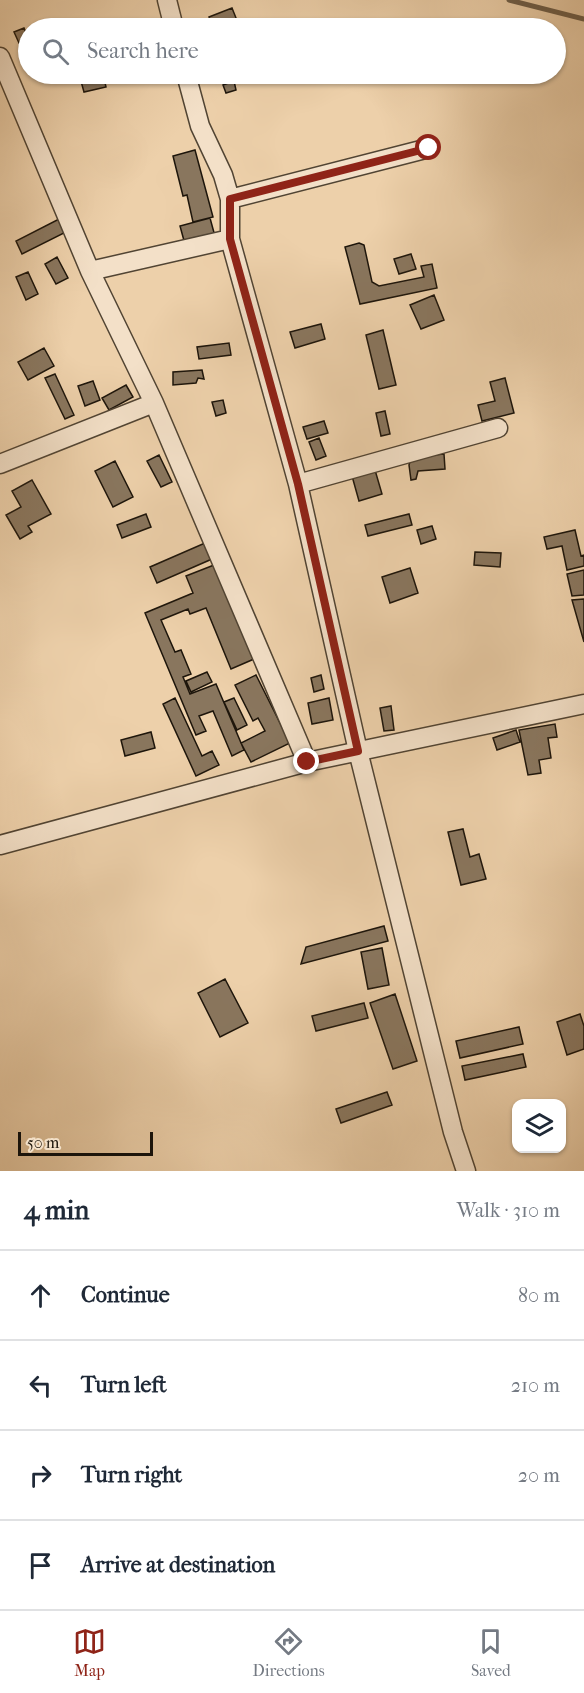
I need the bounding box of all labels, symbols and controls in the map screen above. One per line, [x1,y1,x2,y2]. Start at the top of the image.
search box [18,18,566,84]
icon: search [39,35,72,68]
text: Search here [87,38,199,64]
route start [415,134,441,160]
route end [293,748,319,774]
map controls [512,1099,566,1153]
button: layers [512,1099,566,1153]
scale bar [18,1129,153,1156]
text: 50 m [27,1133,59,1152]
text: 4 min [24,1195,89,1226]
text: Walk · 310 m [457,1199,560,1222]
icon: ahead [24,1279,57,1312]
text: Continue [81,1282,170,1308]
text: 80 m [518,1284,560,1307]
icon: left [24,1369,57,1402]
text: Turn left [81,1372,167,1398]
text: 210 m [511,1374,560,1397]
icon: right [24,1459,57,1492]
text: Turn right [81,1462,182,1488]
text: 20 m [518,1464,560,1487]
icon: arrive [24,1549,57,1582]
text: Arrive at destination [81,1552,275,1578]
tab: Map [73,1625,106,1680]
tab: Directions [253,1625,325,1680]
tab: Saved [471,1625,511,1680]

